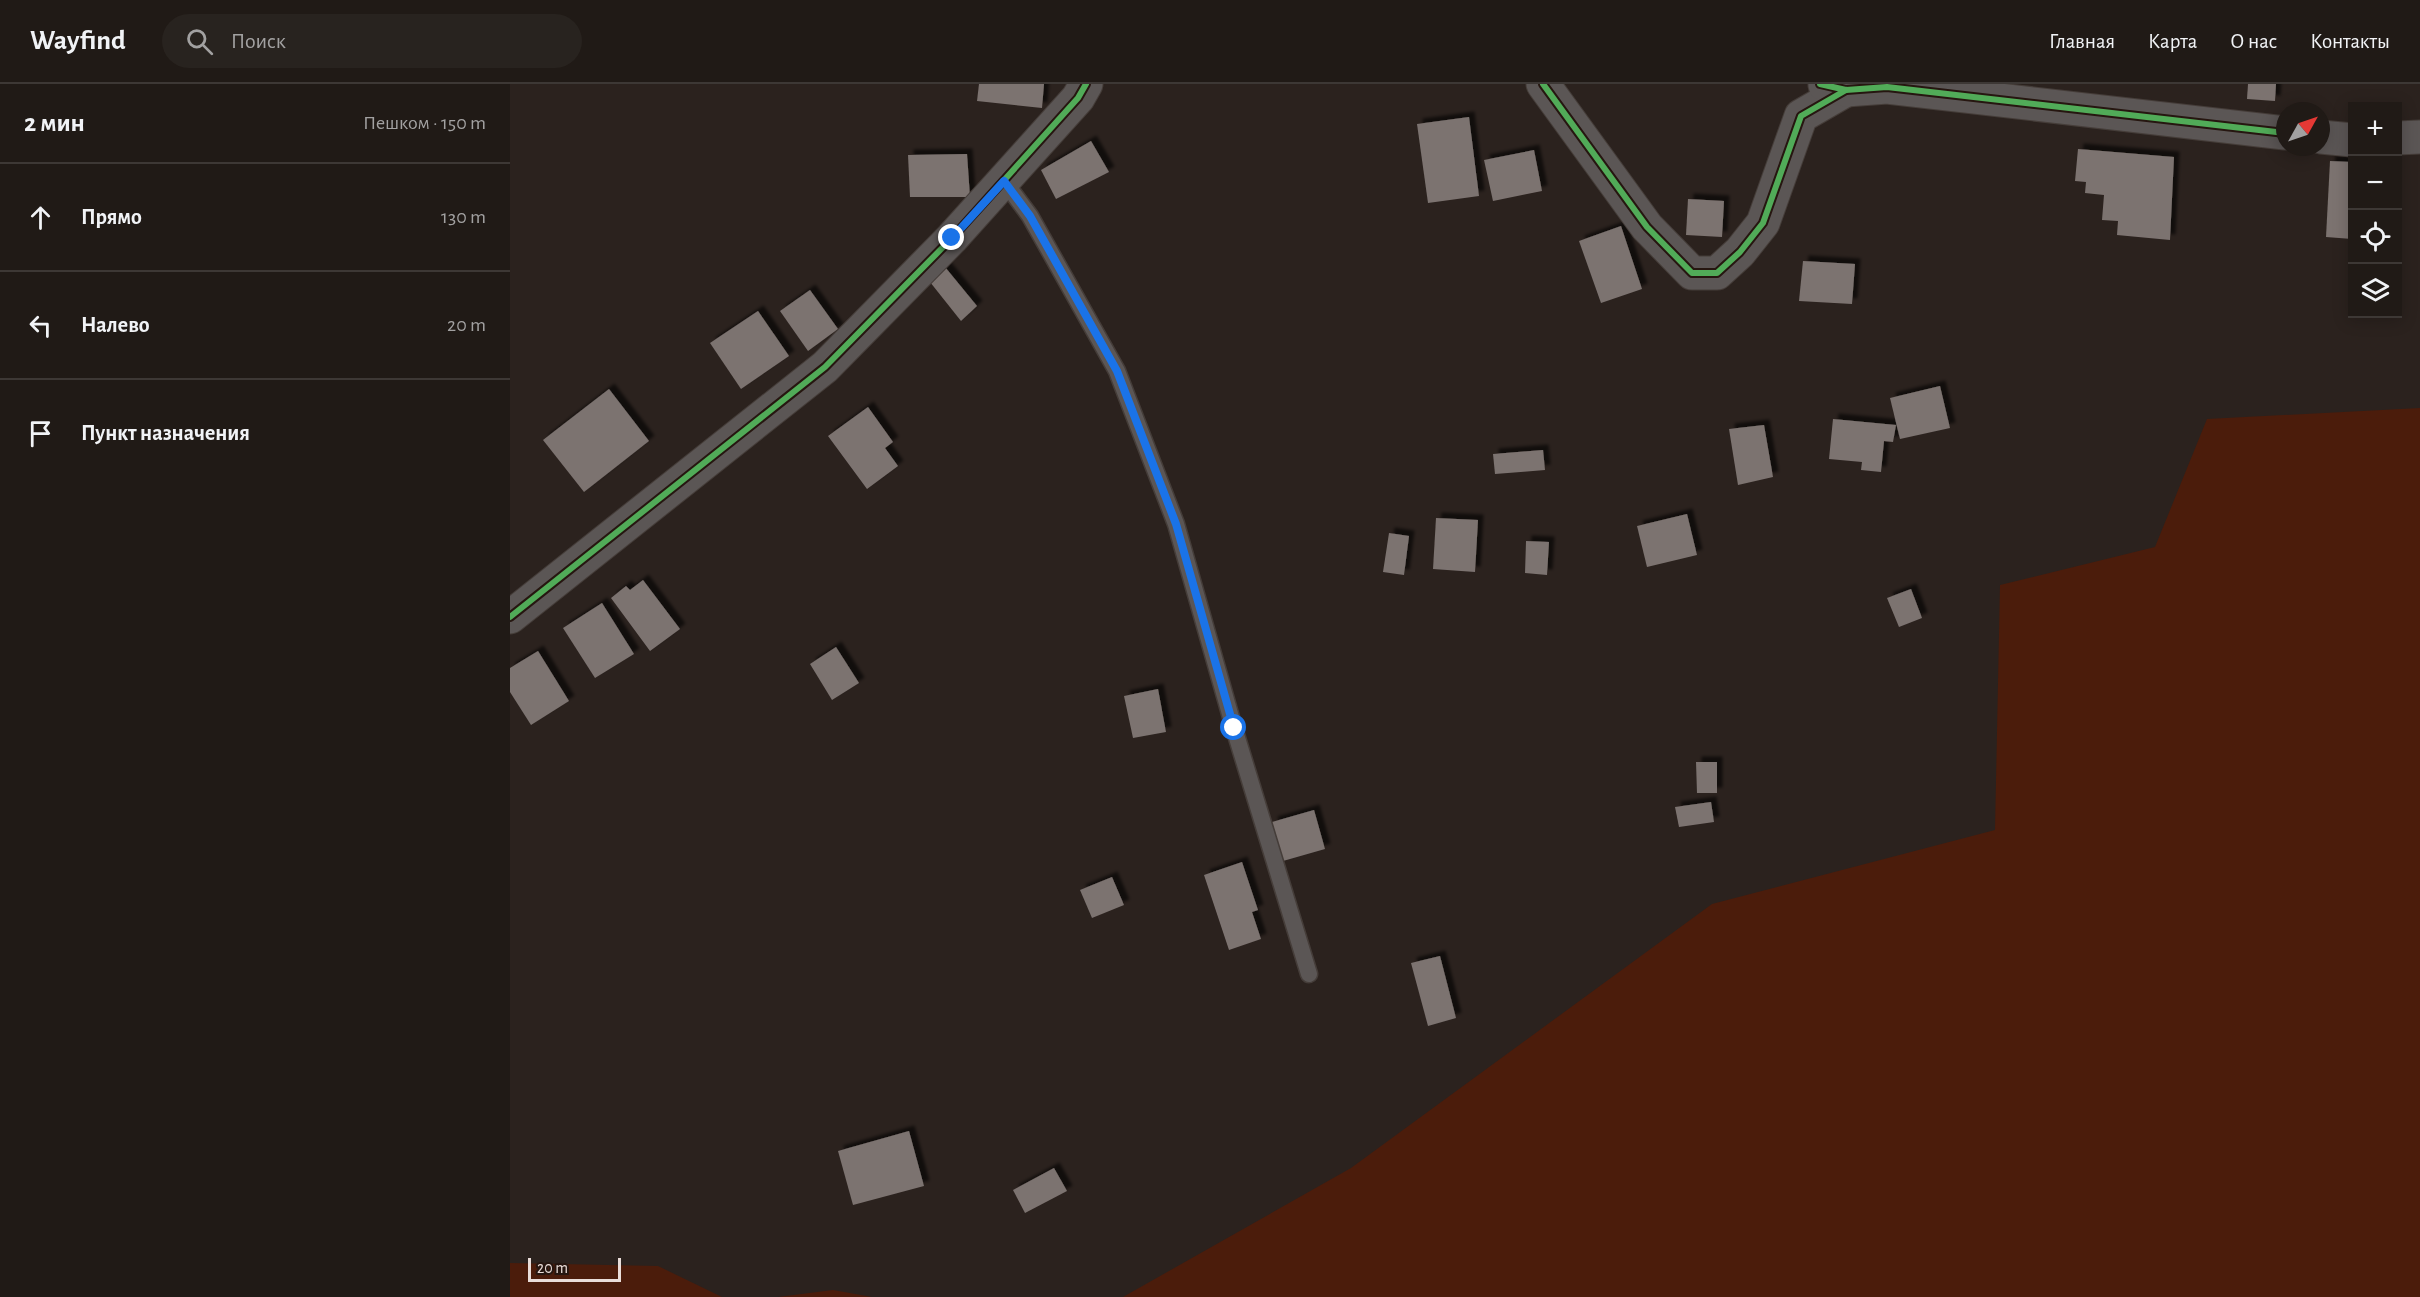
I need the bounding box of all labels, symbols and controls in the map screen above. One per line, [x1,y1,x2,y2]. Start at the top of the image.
search box [162,14,582,68]
icon: search [183,25,216,58]
text: Wayfind [30,27,126,55]
text: Поиск [231,30,286,52]
text: Главная [2049,31,2115,52]
text: Карта [2148,31,2197,52]
text: О нас [2230,31,2277,52]
text: Контакты [2310,31,2390,52]
north arrow [2276,102,2330,156]
map controls [2348,102,2402,318]
button: + [2348,102,2402,156]
text: 2 мин [24,110,85,136]
text: Пешком · 150 m [363,113,486,133]
button: − [2348,156,2402,210]
icon: ahead [24,201,57,234]
text: Прямо [81,206,142,228]
text: 130 m [441,207,486,227]
button: locate [2348,210,2402,264]
route end [938,224,964,250]
button: layers [2348,264,2402,318]
icon: left [24,309,57,342]
text: Налево [81,314,150,336]
text: 20 m [447,315,486,335]
icon: arrive [24,417,57,450]
text: Пункт назначения [81,422,250,444]
route start [1220,714,1246,740]
scale bar [528,1255,621,1282]
text: 20 m [537,1260,568,1276]

